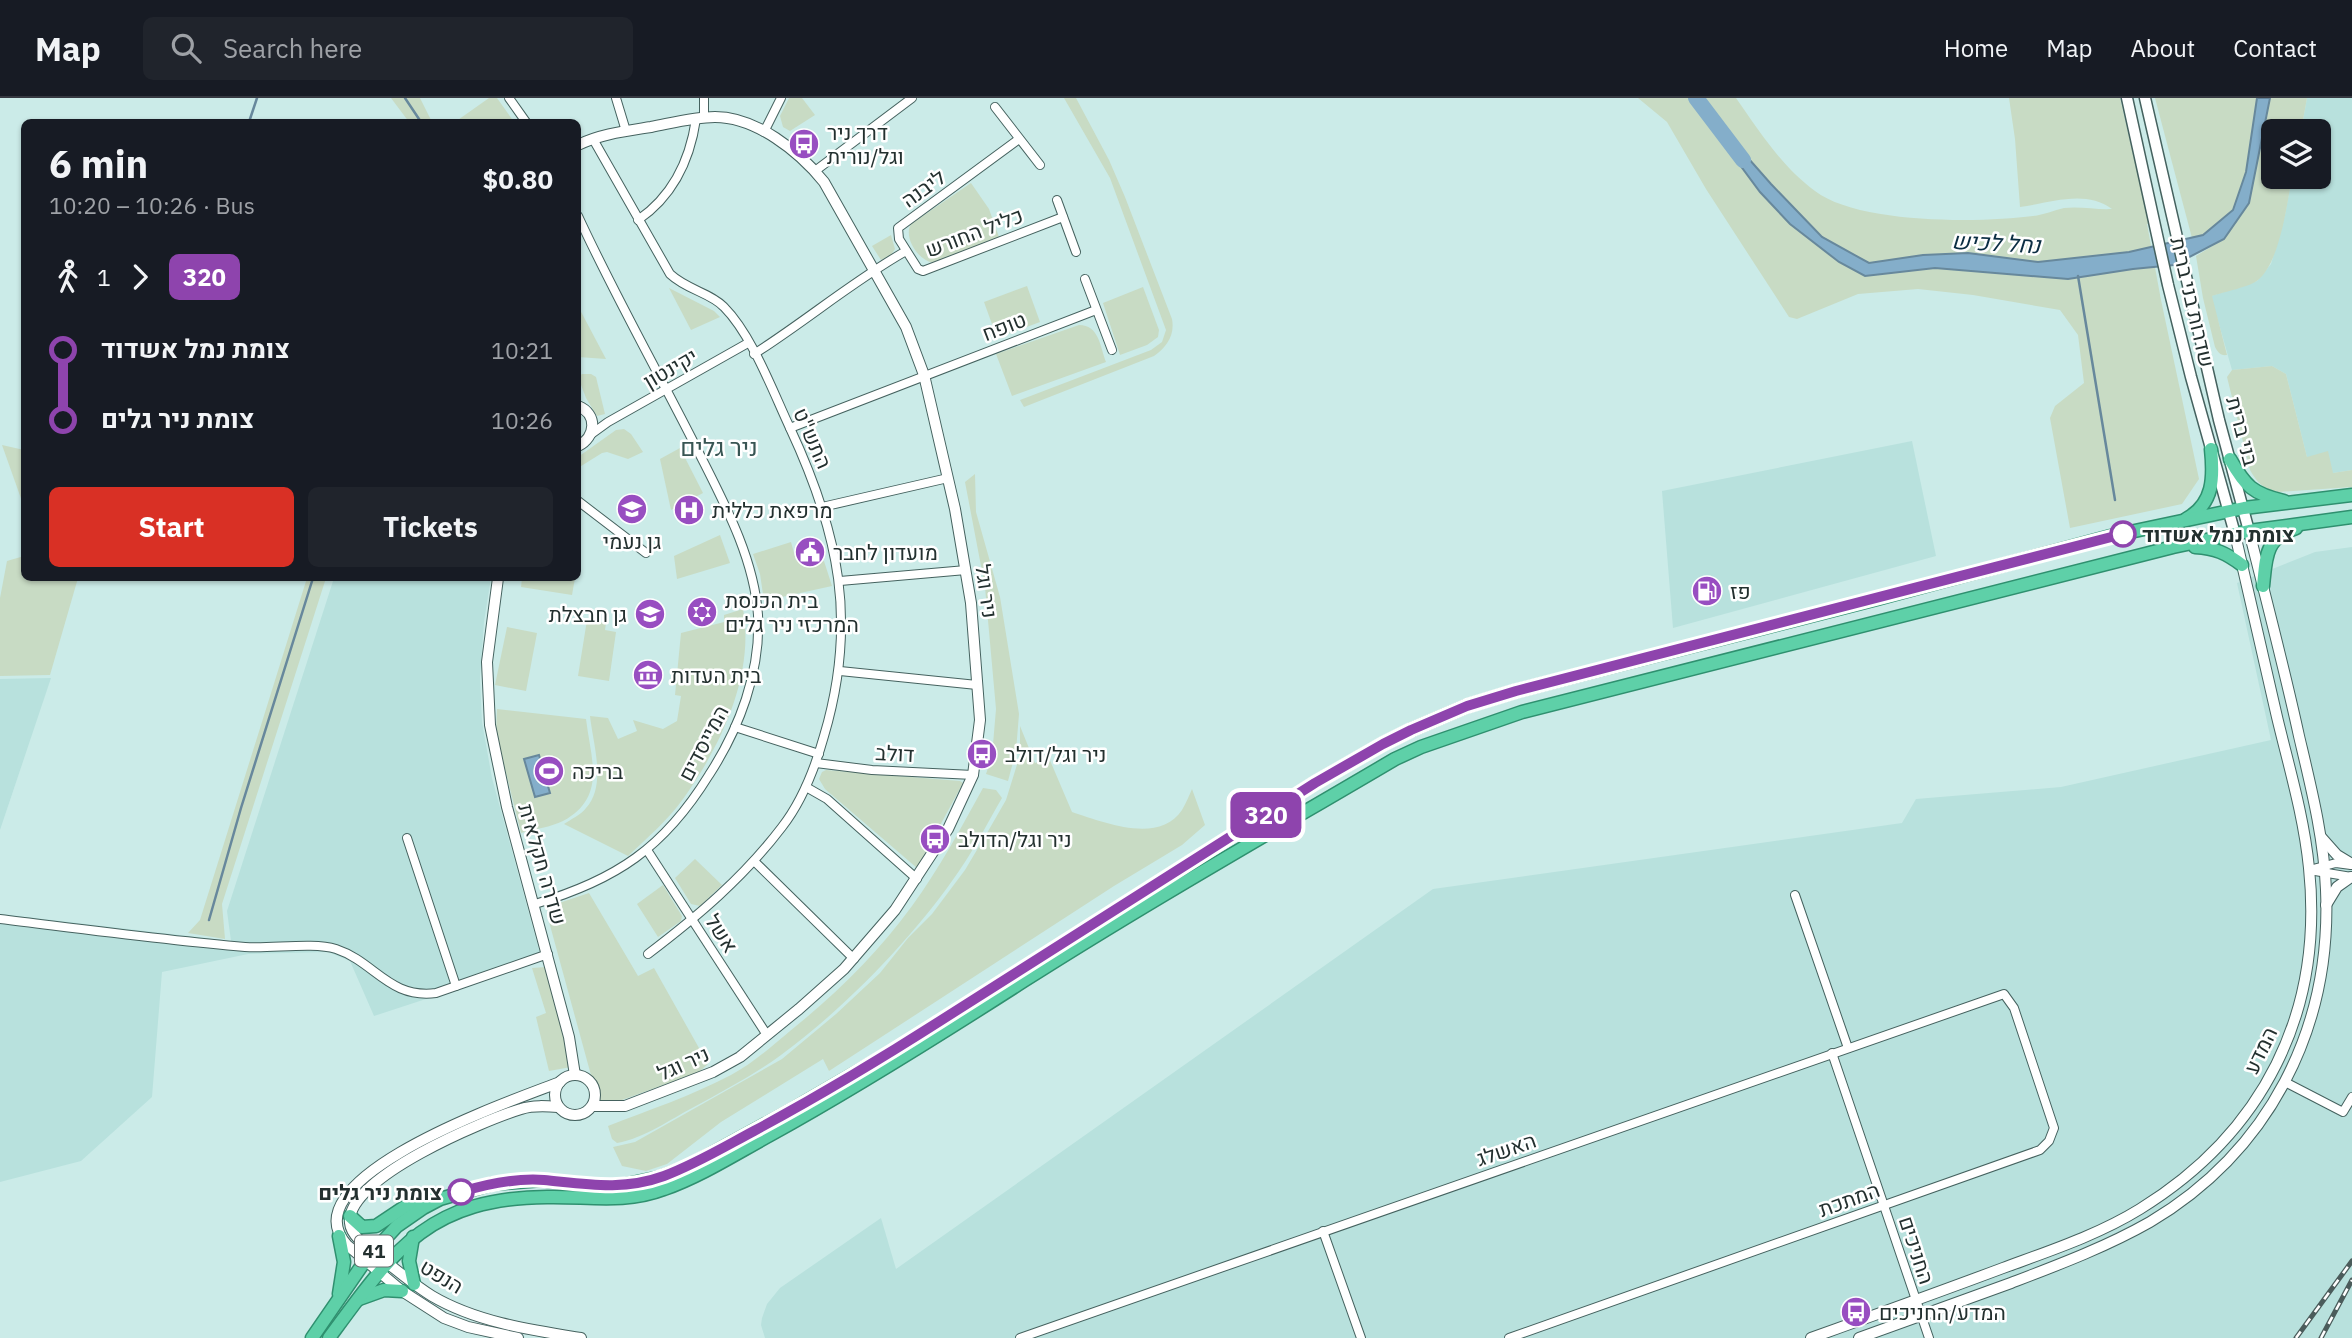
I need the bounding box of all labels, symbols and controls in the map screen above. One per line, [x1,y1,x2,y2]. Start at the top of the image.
search box [143,17,633,80]
text: Map [35,27,101,70]
icon: search [167,29,205,67]
text: Search here [223,31,362,65]
text: Home [1944,32,2008,64]
text: Map [2046,32,2092,64]
text: About [2130,32,2195,64]
text: Contact [2233,32,2317,64]
place label: דרך ניר וגל/נורית [827,118,904,170]
map controls [2261,119,2331,189]
button: layers [2261,119,2331,189]
bus stop icon: דרך ניר וגל/נורית [787,127,821,161]
text: 6 min [49,139,148,188]
text: $0.80 [483,162,553,196]
street label: ליבנה [895,162,951,213]
text: 10:20 – 10:26 · Bus [49,190,255,220]
street label: כליל החורש [921,201,1027,263]
water label: נחל לכיש [1951,225,2043,259]
street label: שדרות בני ברית [2164,234,2222,370]
icon: walk [49,258,87,296]
icon: forward [121,258,159,296]
text: 320 [183,261,226,293]
text: 1 [97,262,111,292]
street label: טופח [978,305,1030,347]
text: צומת נמל אשדוד [101,331,290,365]
text: 10:21 [491,335,553,365]
street label: יקינטון [638,341,702,395]
street label: בני ברית [2220,393,2266,469]
text: צומת ניר גלים [101,401,254,435]
street label: התש"ט [787,403,839,473]
text: 10:26 [491,405,553,435]
district label: ניר גלים [680,431,758,463]
button: Start [49,487,294,567]
button: Tickets [308,487,553,567]
school or university icon: גן נעמי [615,492,649,526]
hospital icon: מרפאת כללית [672,493,706,527]
place label: מרפאת כללית [712,496,833,524]
place label: צומת נמל אשדוד [2142,520,2294,548]
marker: צומת נמל אשדוד [2110,521,2136,547]
place label: גן נעמי [603,527,661,555]
public building icon: מועדון לחבר [793,535,827,569]
place label: מועדון לחבר [833,538,938,566]
street label: ניר וגל [969,562,1005,620]
fuel station icon: פז [1690,574,1724,608]
place label: פז [1730,577,1751,605]
place label: בית הכנסת המרכזי ניר גלים [725,586,859,638]
synagogue icon: בית הכנסת המרכזי ניר גלים [685,595,719,629]
school or university icon: גן חבצלת [633,597,667,631]
place label: גן חבצלת [549,600,627,628]
museum icon: בית העדות [631,658,665,692]
place label: בית העדות [671,661,761,689]
street label: המייסדים [671,700,735,786]
bus stop icon: ניר וגל/דולב [965,737,999,771]
street label: דולב [875,738,915,768]
place label: ניר וגל/דולב [1005,740,1106,768]
sports icon: בריכה [532,754,566,788]
place label: בריכה [572,757,623,785]
line badge: 320 [1226,792,1306,838]
text: 320 [1244,799,1288,831]
street label: שדרה חקלאית [512,800,574,928]
bus stop icon: ניר וגל/הדולב [918,822,952,856]
place label: ניר וגל/הדולב [958,825,1072,853]
street label: אשל [699,908,745,958]
street label: המדע [2237,1022,2283,1078]
street label: ניר וגל [652,1039,714,1087]
street label: האשלג [1472,1126,1540,1172]
street label: המתכת [1815,1175,1883,1223]
place label: צומת ניר גלים [318,1178,442,1206]
marker: צומת ניר גלים [448,1179,474,1205]
street label: החניכים [1893,1212,1941,1288]
road number: 41 [355,1236,393,1266]
street label: הנפט [415,1252,469,1300]
bus stop icon: המדע/החניכים [1839,1295,1873,1329]
place label: המדע/החניכים [1879,1298,2006,1326]

